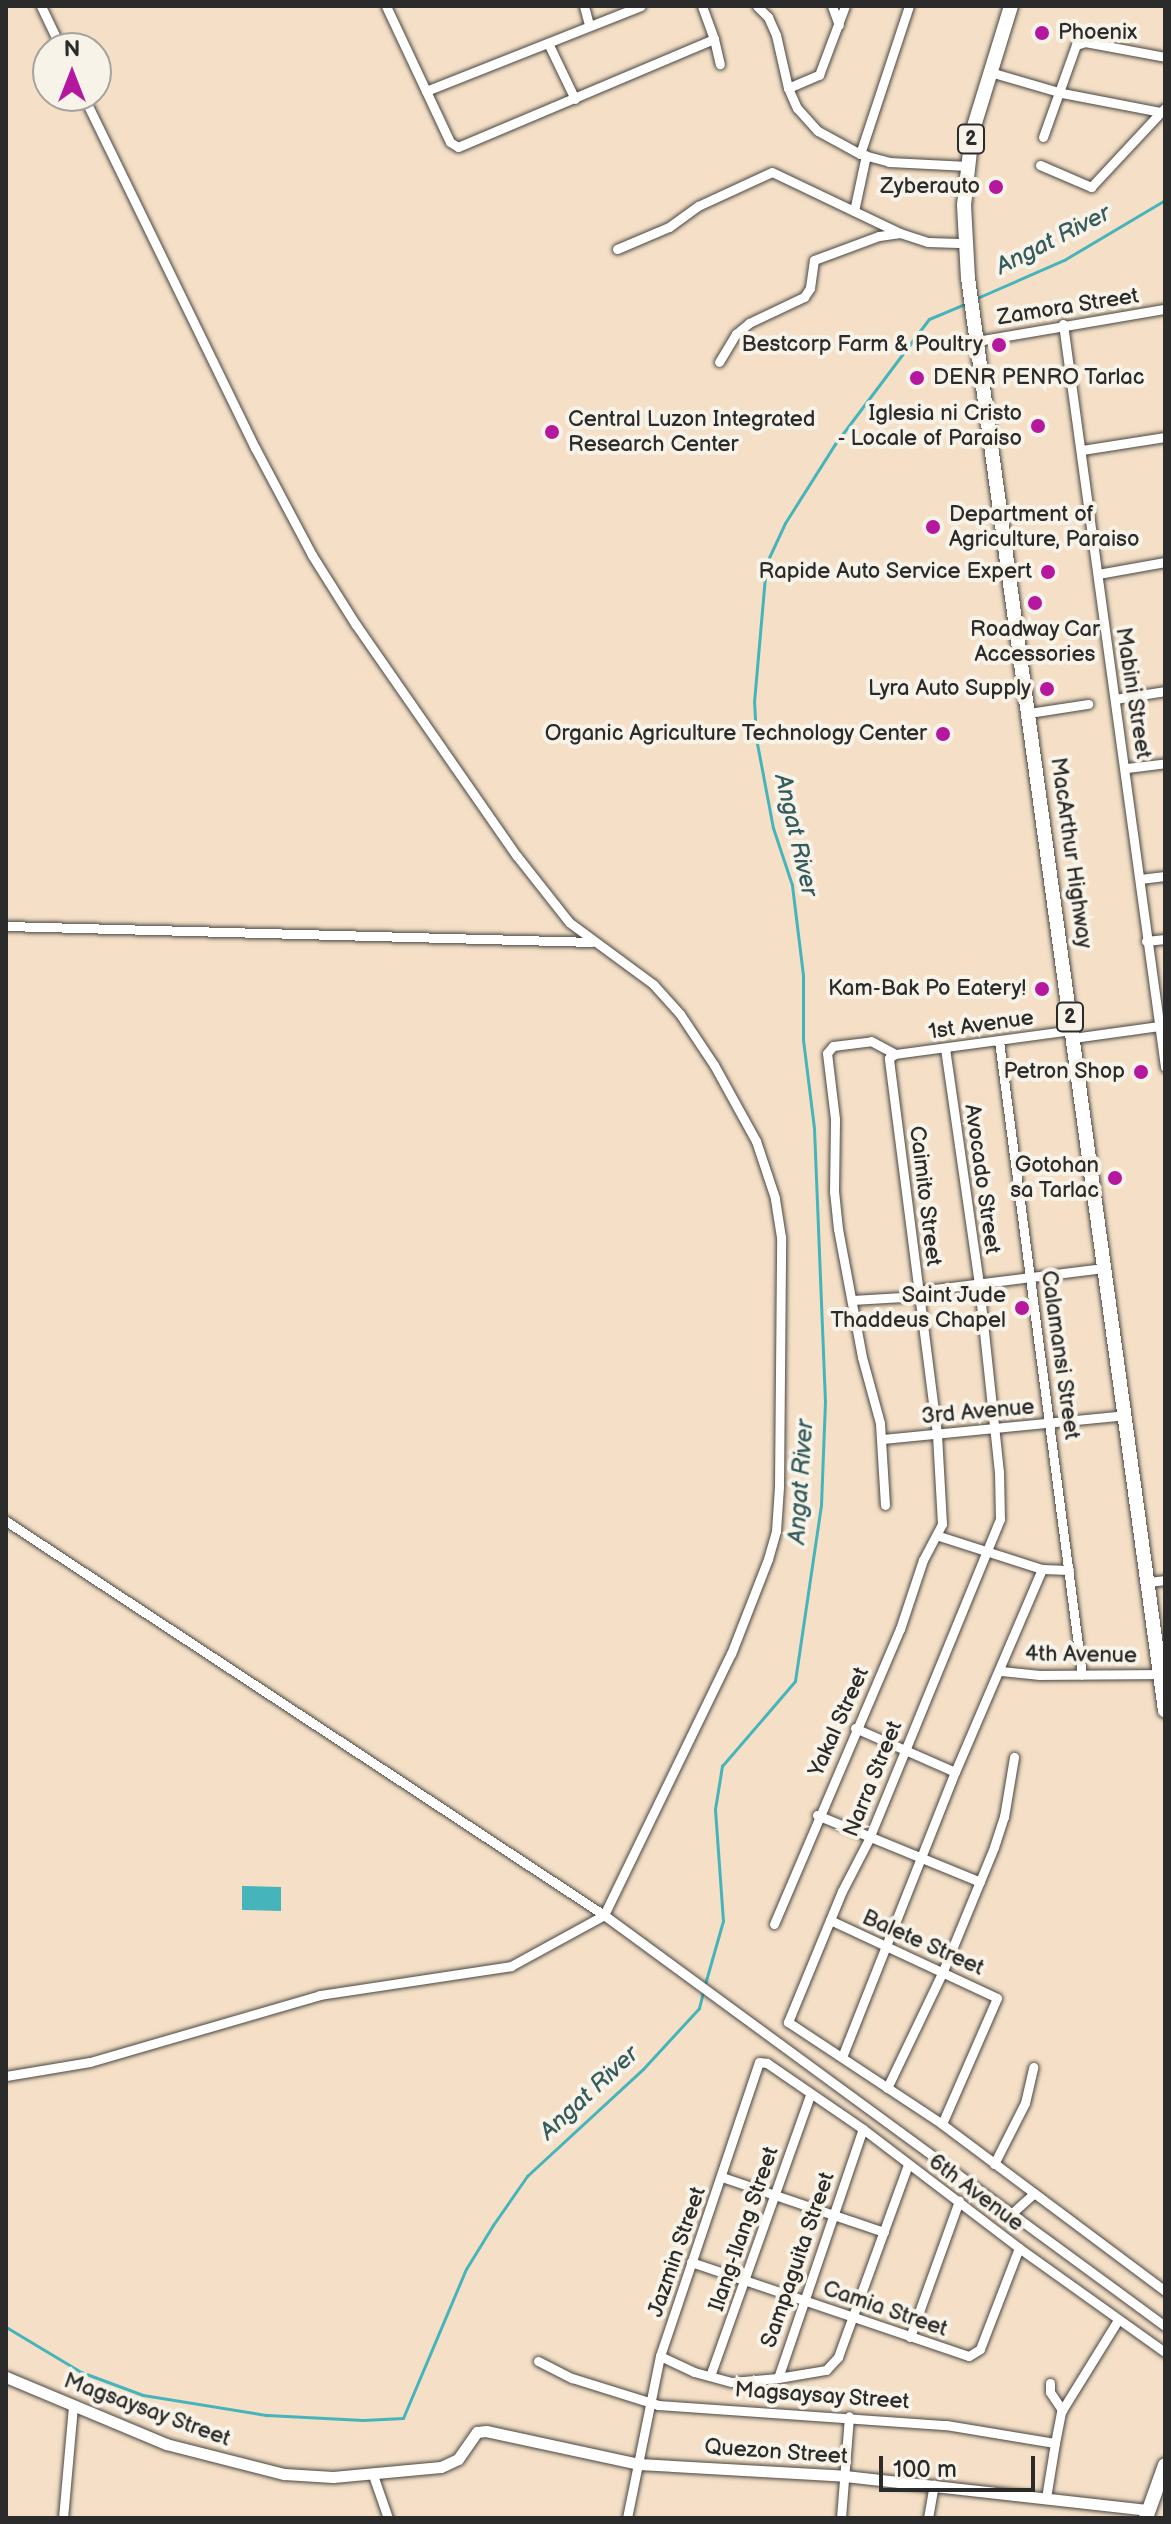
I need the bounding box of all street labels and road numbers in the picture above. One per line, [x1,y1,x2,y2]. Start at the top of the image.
road number: 2 [957,123,985,155]
street label: Zamora Street [995,283,1141,331]
street label: Mabini Street [1110,625,1156,761]
street label: MacArthur Highway [1045,756,1097,950]
road number: 2 [1056,1001,1084,1033]
street label: 1st Avenue [927,1005,1035,1045]
street label: Avocado Street [958,1102,1006,1256]
street label: Caimito Street [903,1124,947,1268]
street label: Calamansi Street [1035,1269,1085,1441]
street label: 3rd Avenue [920,1394,1036,1430]
street label: 4th Avenue [1025,1641,1137,1669]
street label: Yakal Street [803,1663,875,1781]
street label: Narra Street [838,1717,908,1841]
street label: Balete Street [858,1904,988,1982]
street label: Ilang-Ilang Street [703,2143,785,2315]
street label: 6th Avenue [923,2149,1029,2237]
street label: Sampaguita Street [756,2169,840,2351]
street label: Jazmin Street [642,2183,712,2321]
street label: Camia Street [819,2275,951,2343]
street label: Magsaysay Street [59,2367,235,2453]
street label: Magsaysay Street [733,2377,911,2415]
street label: Quezon Street [703,2434,849,2470]

